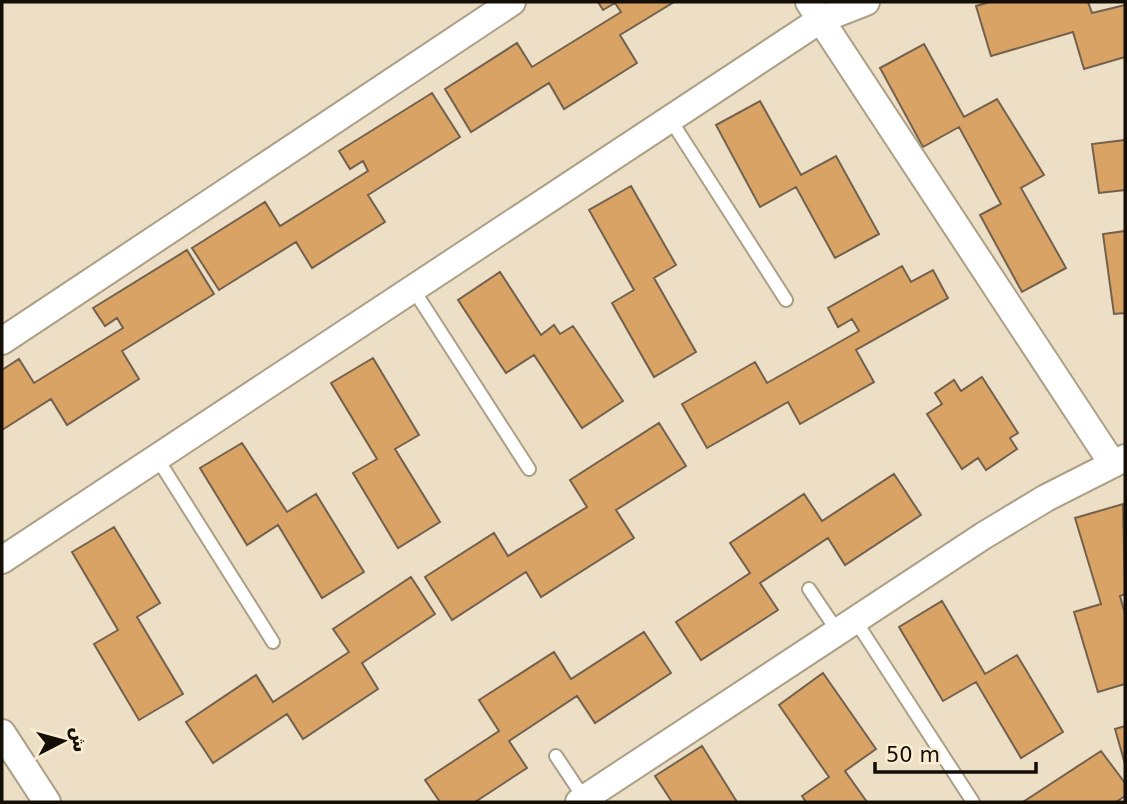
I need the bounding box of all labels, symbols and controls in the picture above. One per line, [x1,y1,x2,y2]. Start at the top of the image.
north arrow [28,706,98,776]
text: ش [67,725,92,754]
scale bar [875,730,1036,774]
text: 50 m [886,743,940,767]

